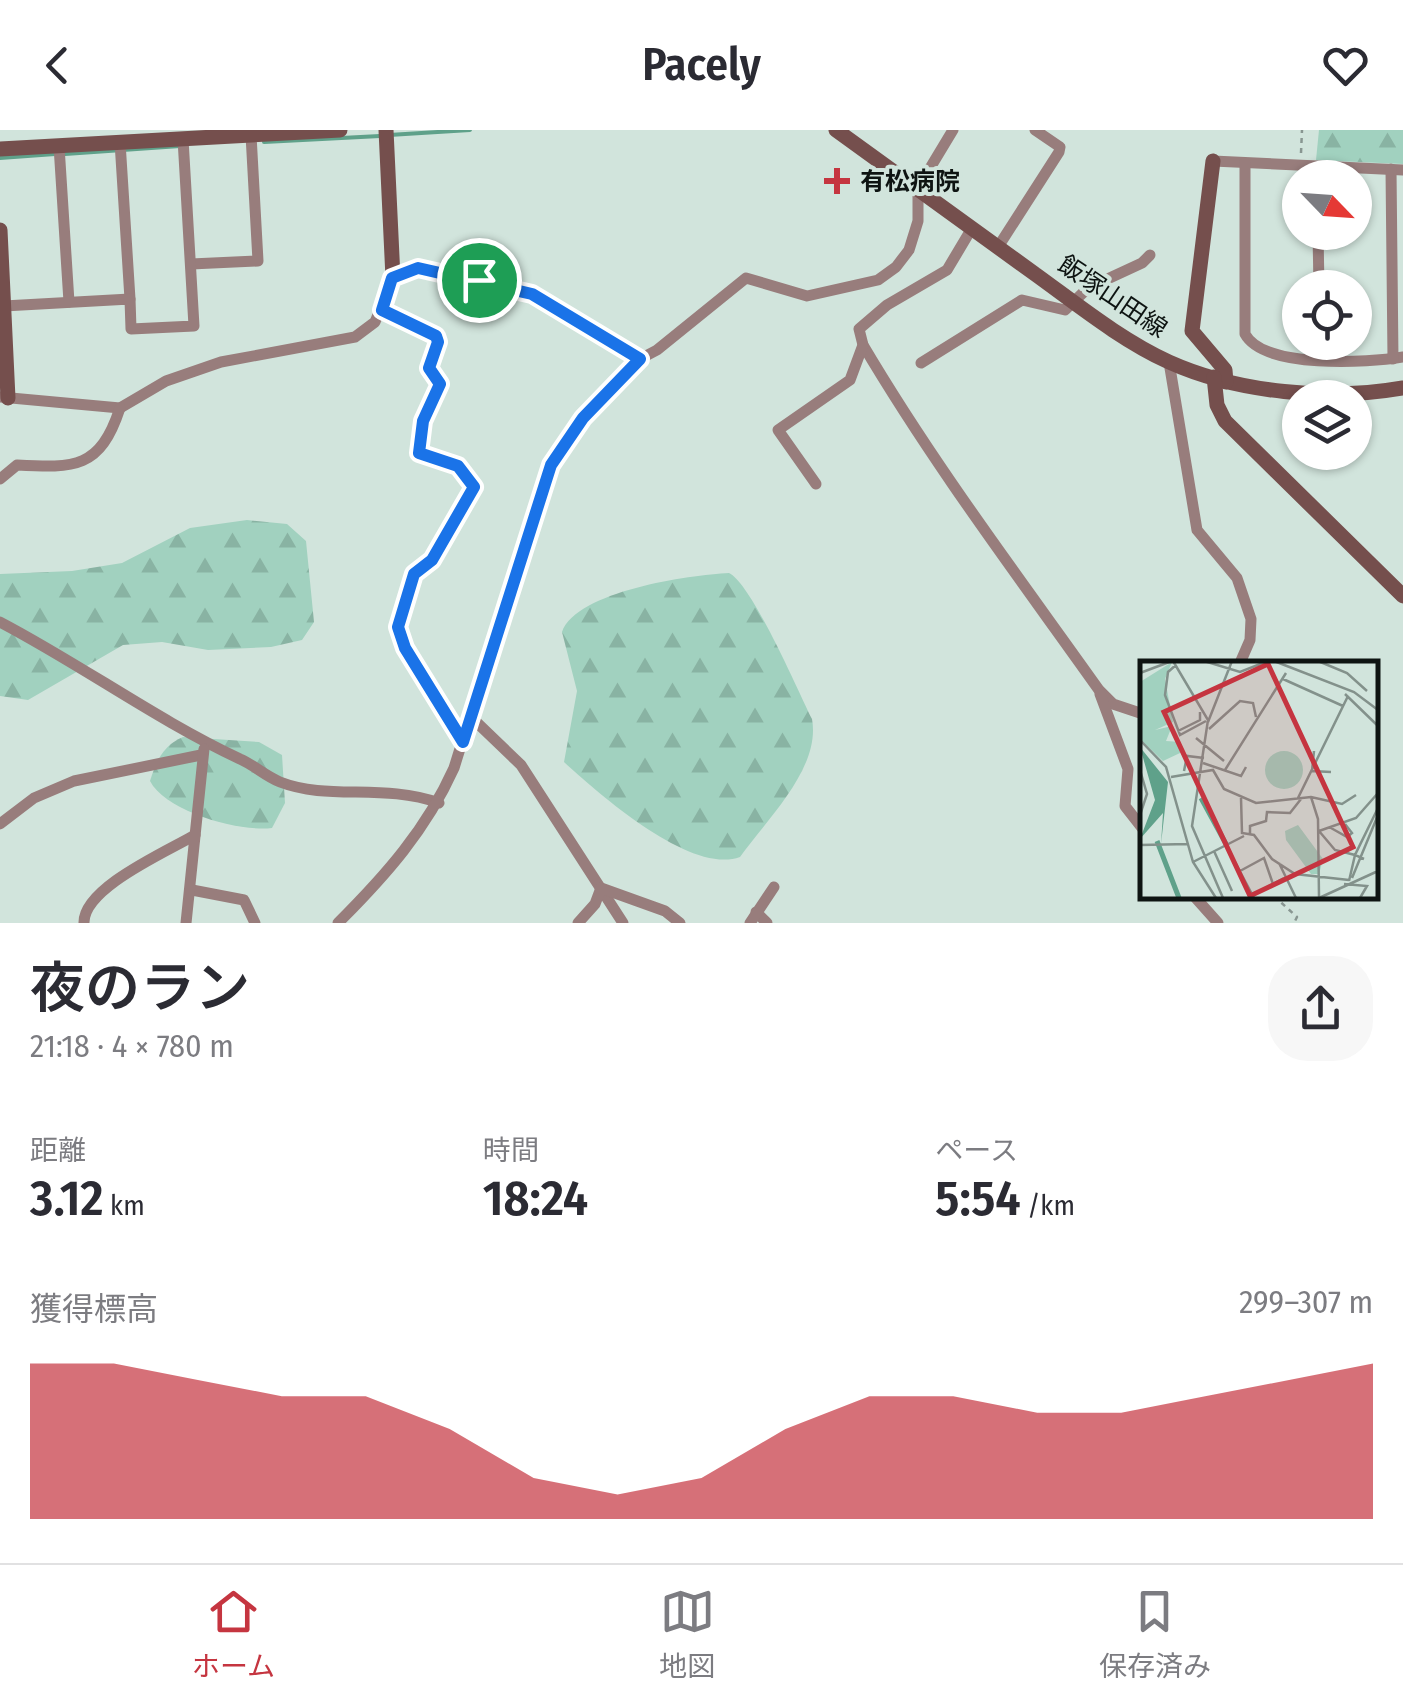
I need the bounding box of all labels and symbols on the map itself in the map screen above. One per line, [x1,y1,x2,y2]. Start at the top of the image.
north arrow [1282,160,1372,250]
place label: 有松病院 [860,167,960,197]
marker: 有松病院 [824,168,850,194]
pin [437,238,522,323]
street label: 飯塚山田線 [1052,249,1173,344]
inset map [1140,661,1378,898]

